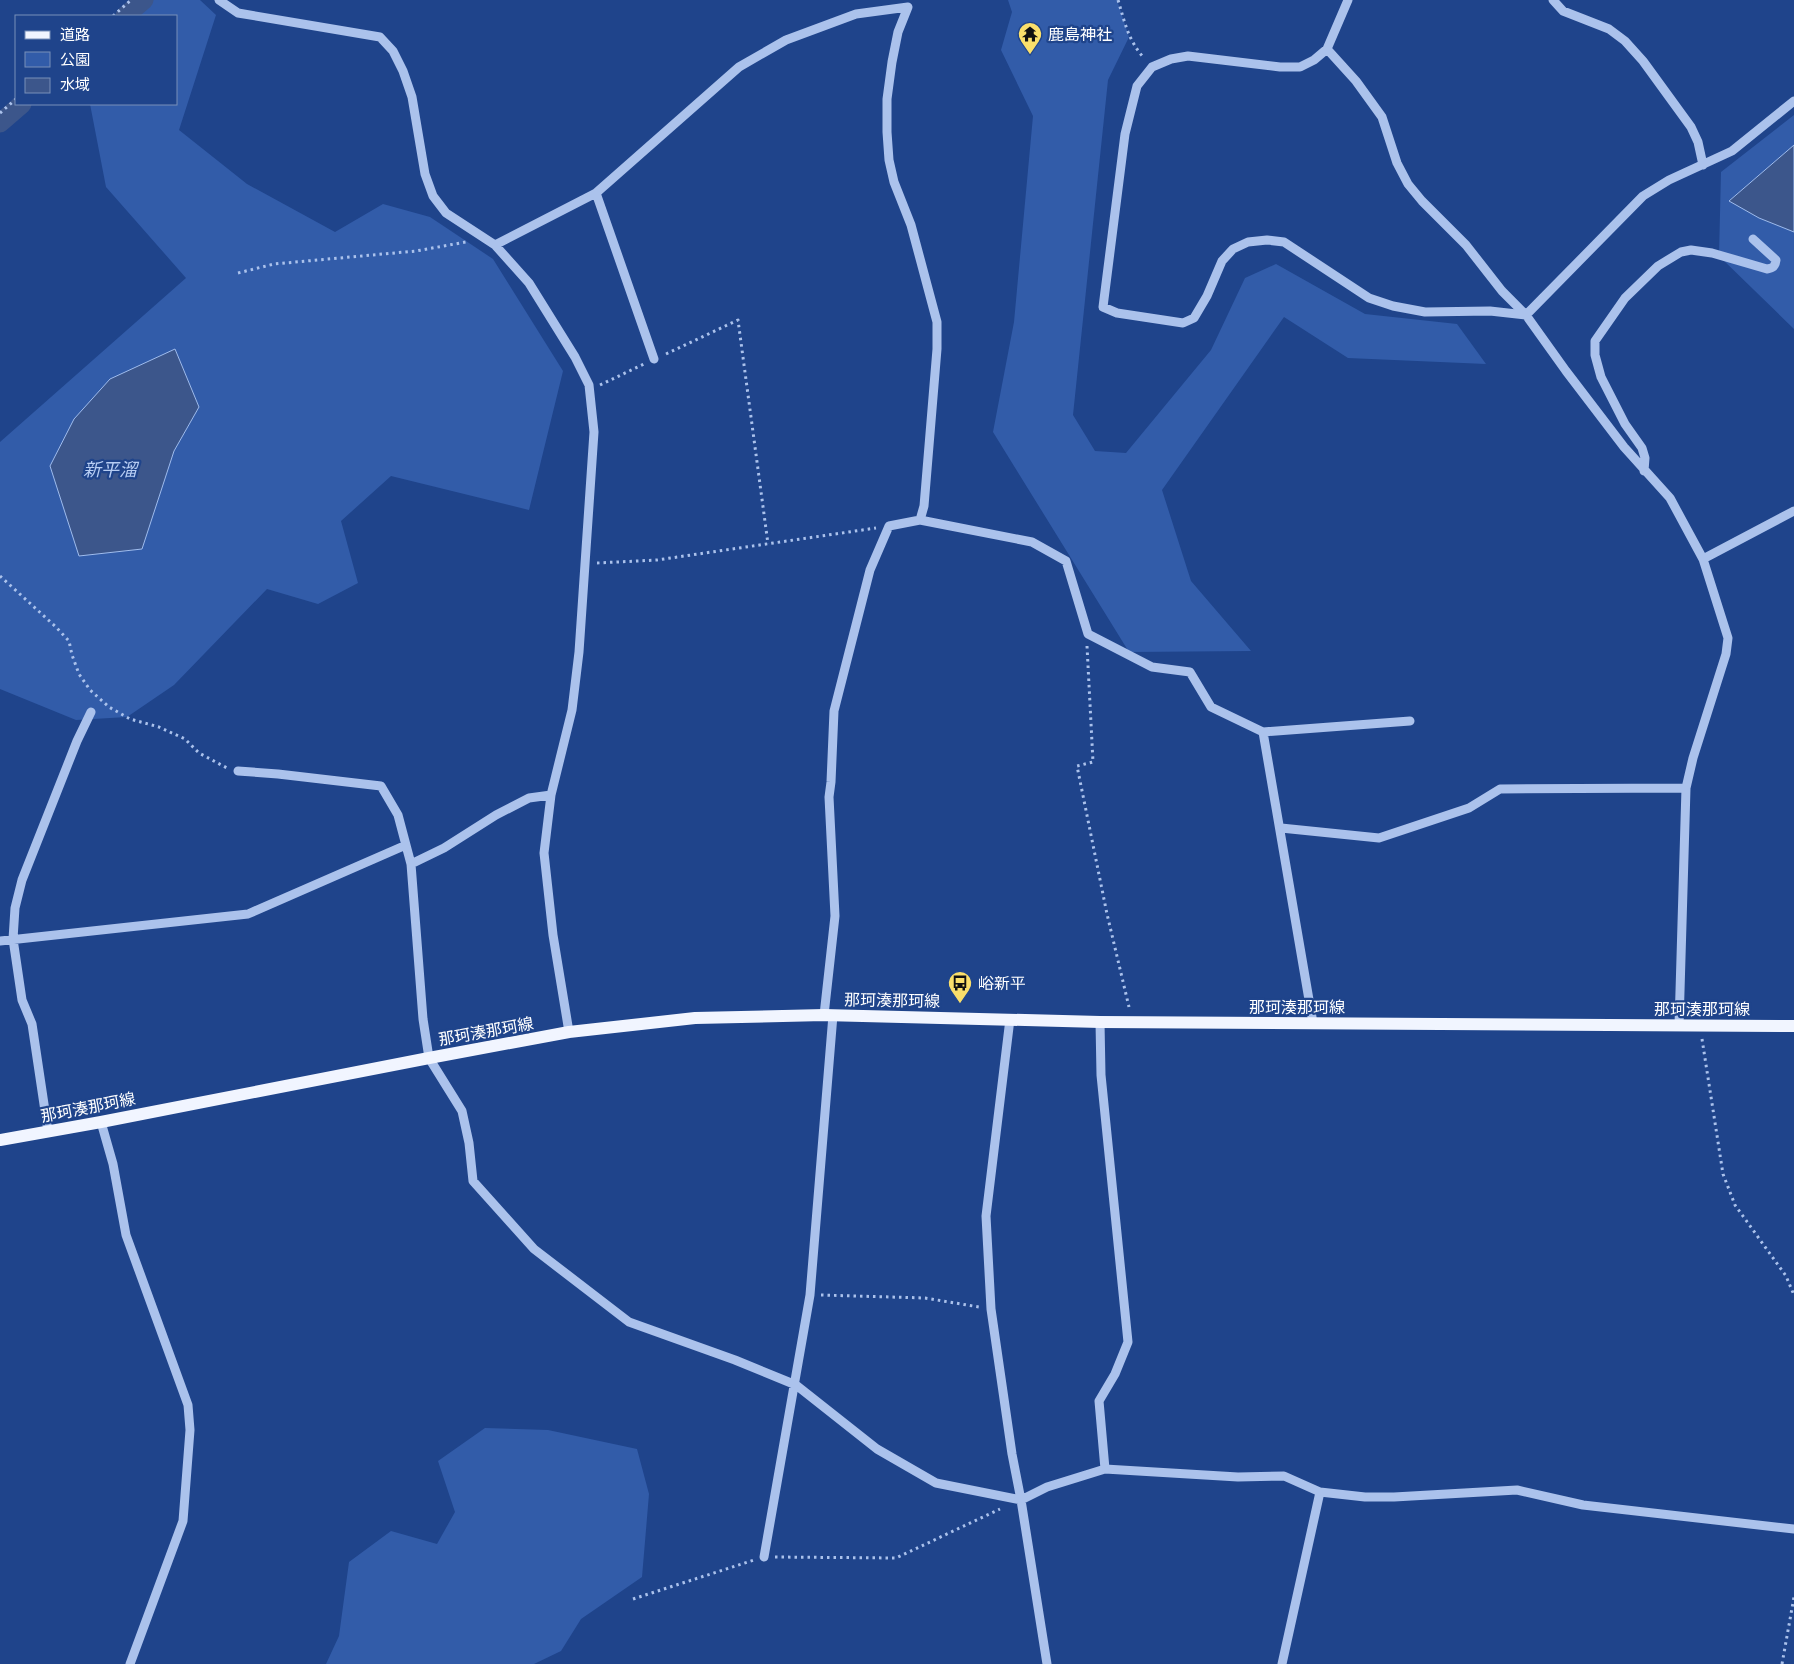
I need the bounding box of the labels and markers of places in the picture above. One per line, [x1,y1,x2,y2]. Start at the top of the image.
temple icon: 鹿島神社 [1017,21,1043,55]
place label: 鹿島神社 [1048,25,1112,44]
bus stop icon: 峪新平 [947,970,973,1004]
place label: 峪新平 [978,974,1026,993]

